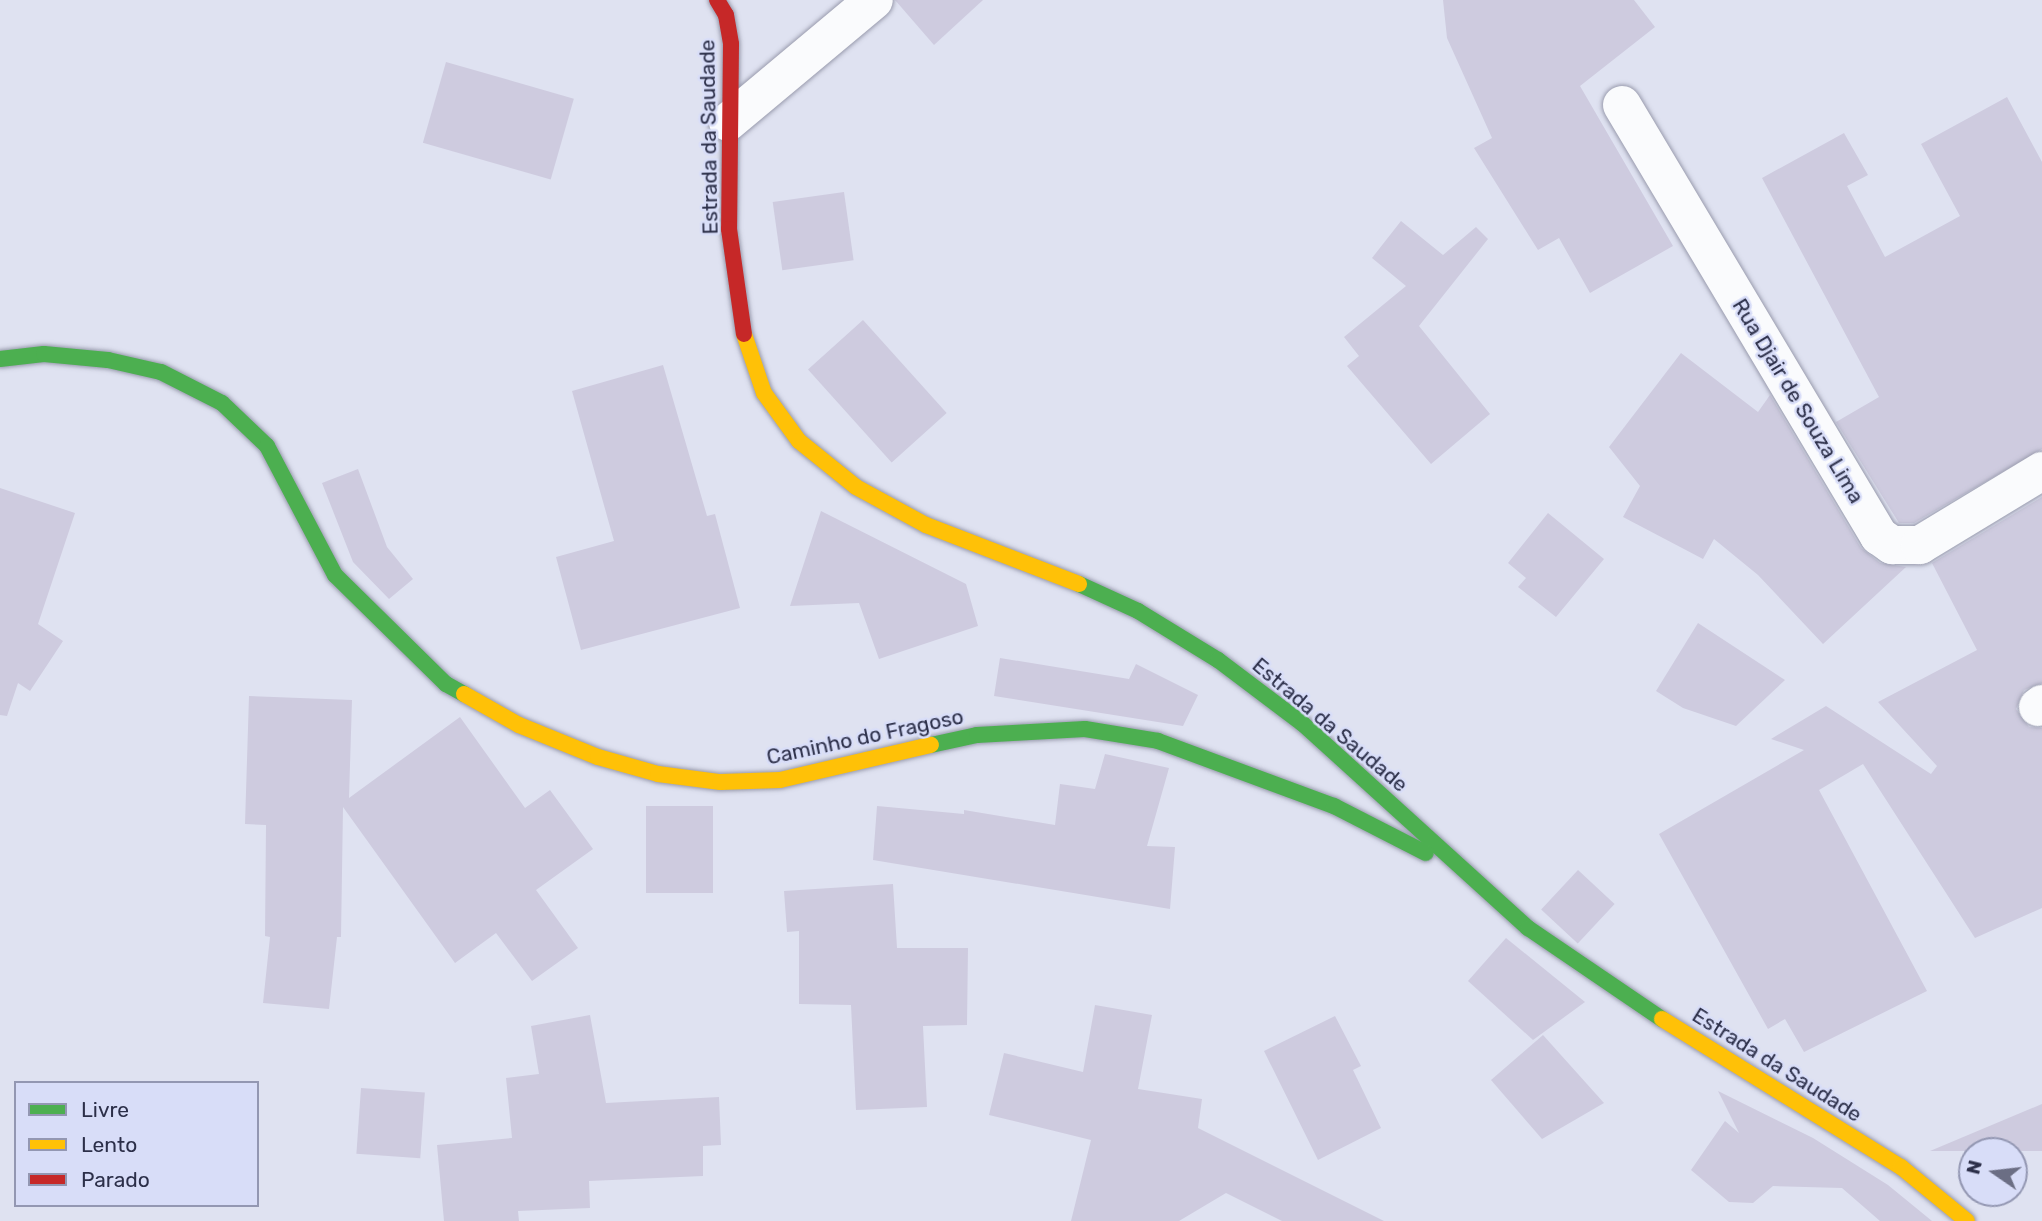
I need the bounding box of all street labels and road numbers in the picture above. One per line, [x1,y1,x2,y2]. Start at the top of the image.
street label: Estrada da Saudade [695,39,723,235]
street label: Rua Djair de Souza Lima [1727,294,1869,508]
street label: Estrada da Saudade [1247,653,1413,797]
street label: Caminho do Fragoso [764,704,966,770]
street label: Estrada da Saudade [1688,1003,1866,1127]

